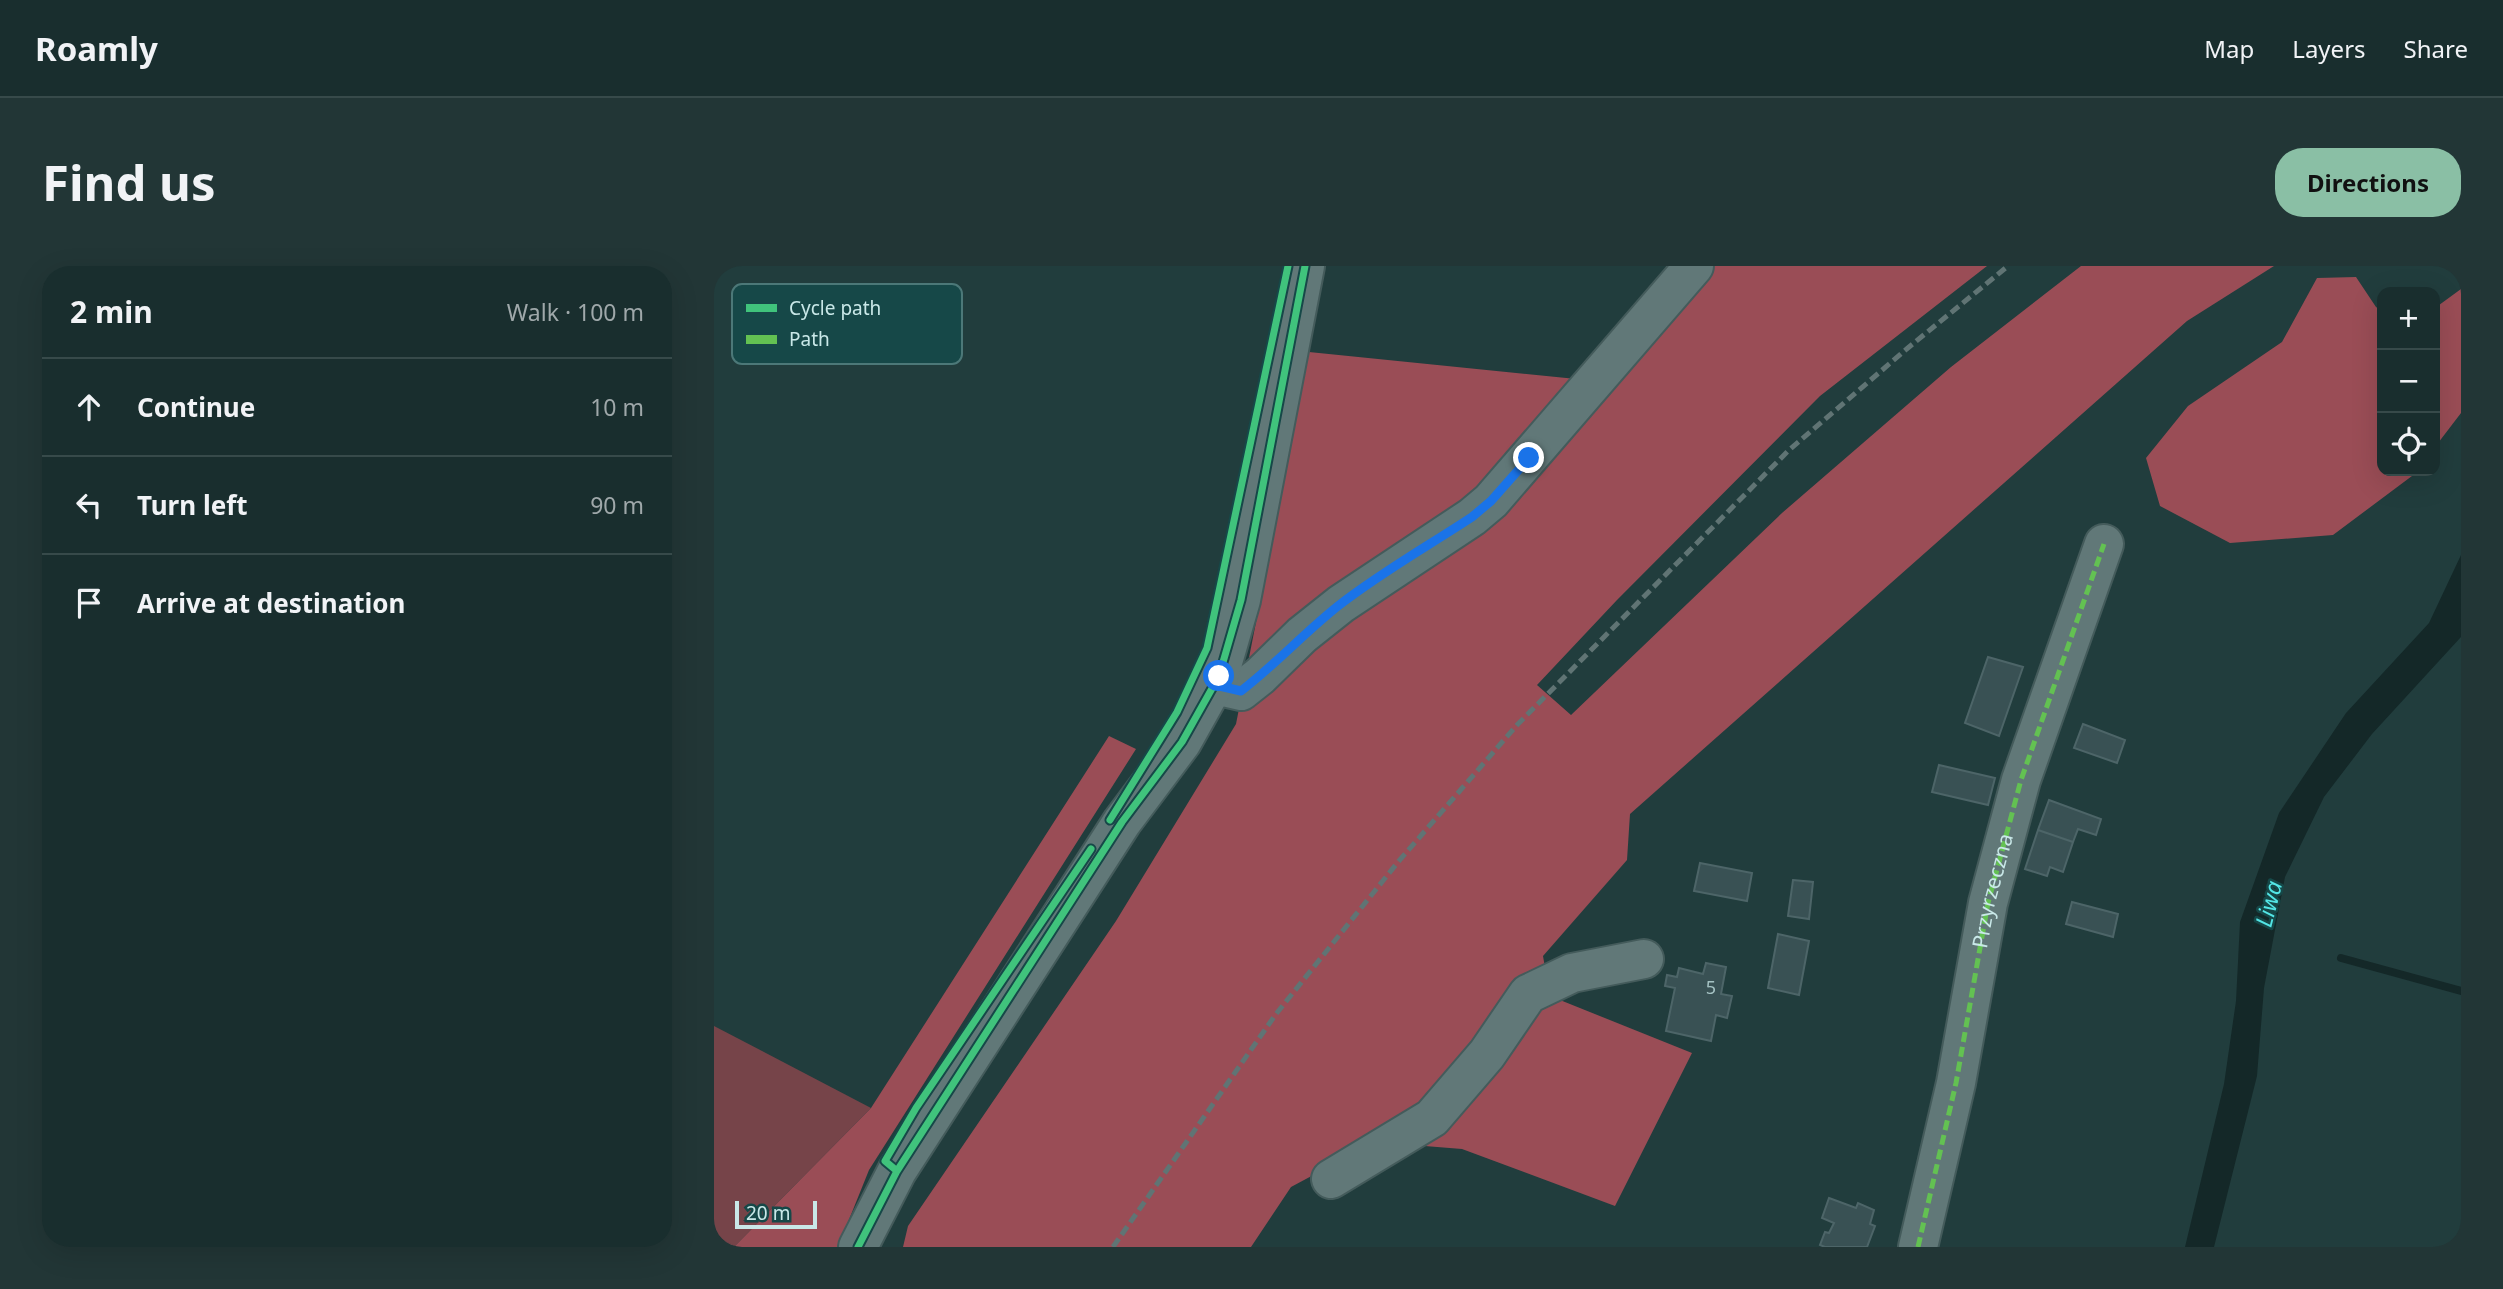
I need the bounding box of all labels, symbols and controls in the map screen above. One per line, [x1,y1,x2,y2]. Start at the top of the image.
text: Roamly [35,26,158,71]
text: Map [2204,32,2254,65]
text: Layers [2292,32,2366,65]
text: Share [2404,32,2468,65]
button: Directions [2275,148,2461,217]
text: Find us [42,149,216,215]
legend [732,284,962,364]
map controls [2377,287,2440,476]
button: + [2377,287,2440,350]
text: 2 min [70,291,153,332]
text: Cycle path [789,295,881,321]
text: Walk · 100 m [507,296,644,328]
text: Path [789,326,830,352]
button: − [2377,350,2440,413]
icon: ahead [70,388,108,426]
text: Continue [137,389,255,425]
text: 10 m [590,391,644,423]
button: locate [2377,413,2440,476]
route end [1513,442,1544,473]
icon: left [70,486,108,524]
text: Turn left [137,487,248,523]
text: 90 m [590,489,644,521]
icon: arrive [70,584,108,622]
text: Arrive at destination [137,585,406,621]
route start [1203,660,1234,691]
street label: Przyrzeczna [1965,830,2019,950]
water label: Liwa [2247,877,2289,930]
house number: 5 [1706,975,1716,999]
scale bar [735,1198,817,1230]
text: 20 m [746,1200,790,1226]

